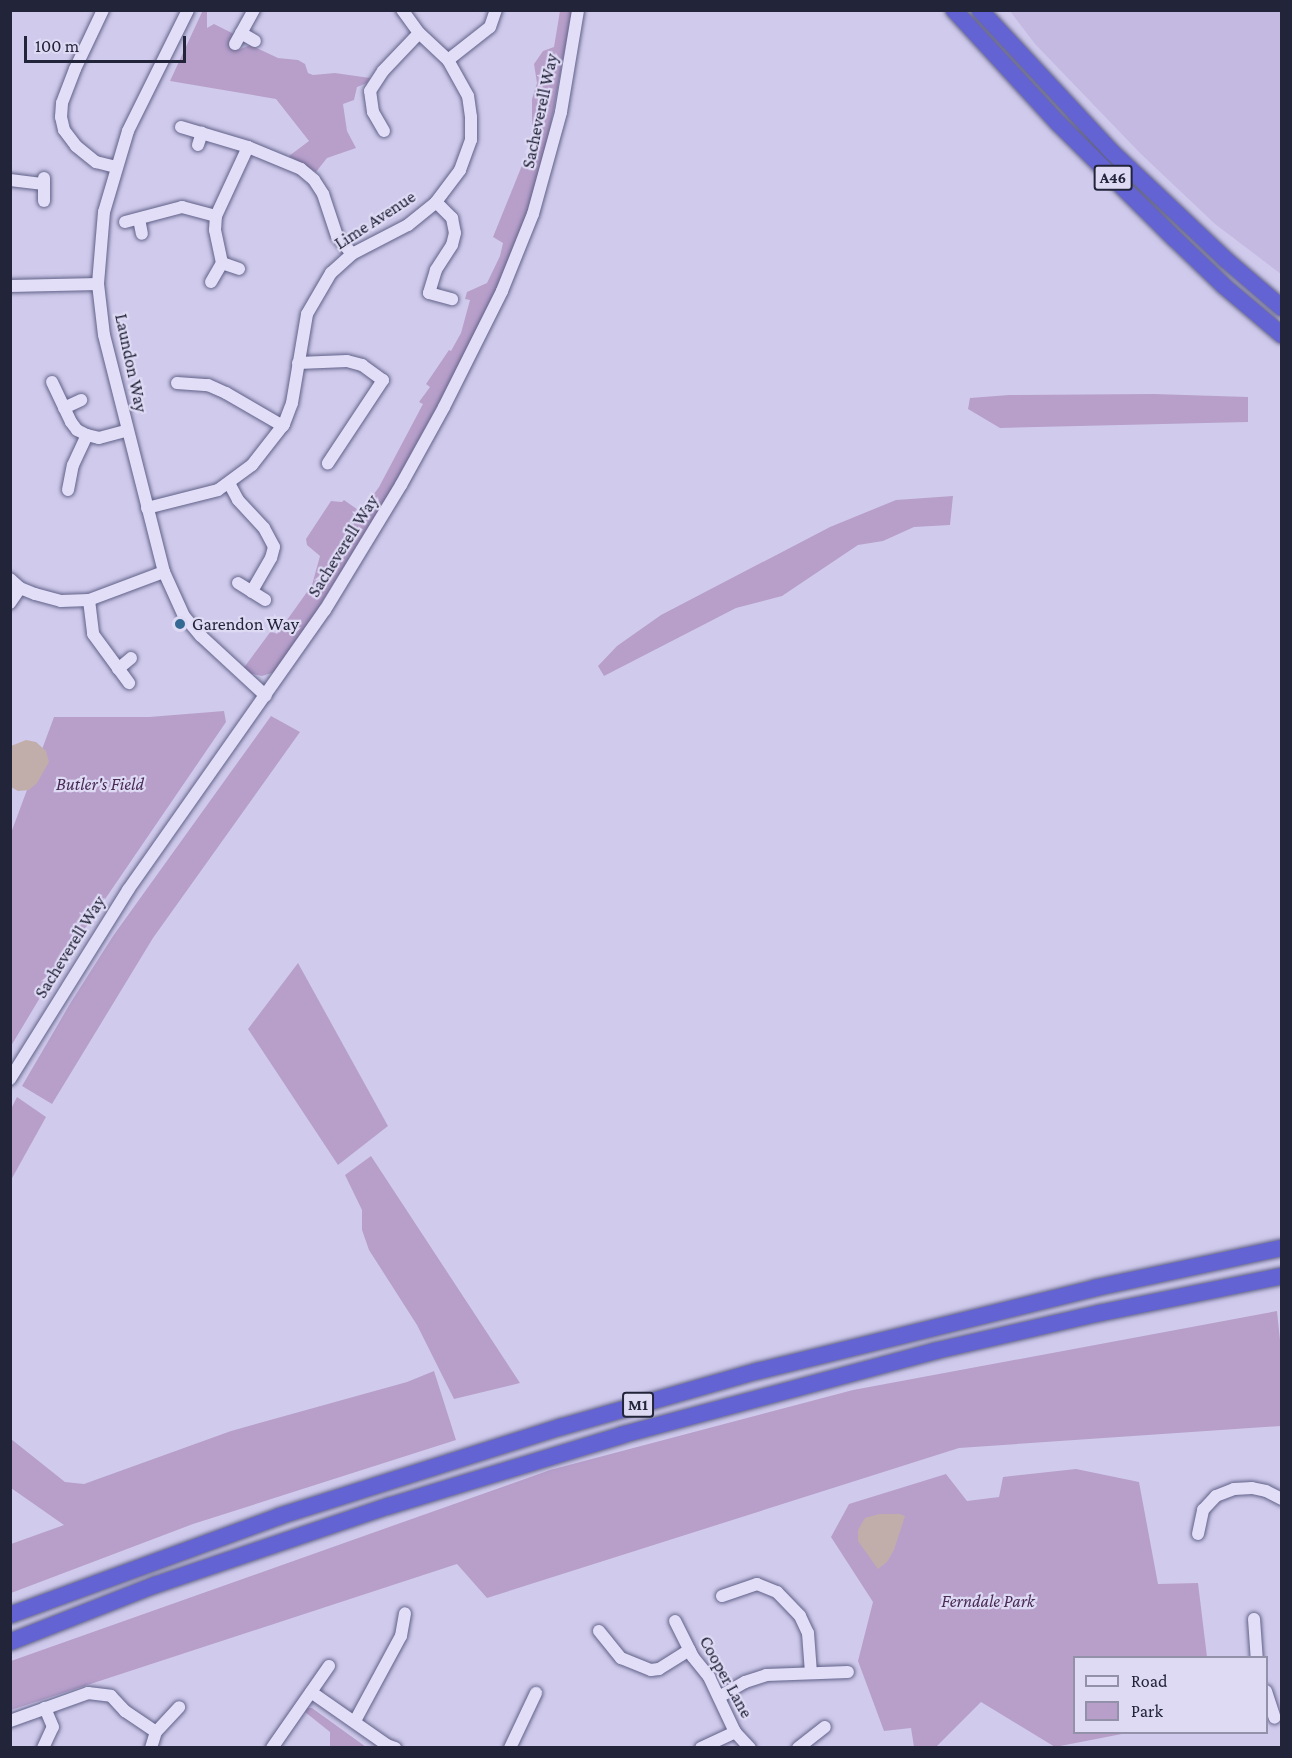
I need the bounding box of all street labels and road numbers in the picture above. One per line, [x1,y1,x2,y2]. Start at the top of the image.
street label: Sacheverell Way [517,52,563,170]
road number: A46 [1094,165,1132,191]
street label: Lime Avenue [330,186,420,254]
street label: Laundon Way [110,312,152,414]
street label: Sacheverell Way [303,491,383,601]
street label: Sacheverell Way [30,892,110,1002]
road number: M1 [622,1392,654,1418]
street label: Cooper Lane [695,1632,757,1722]

